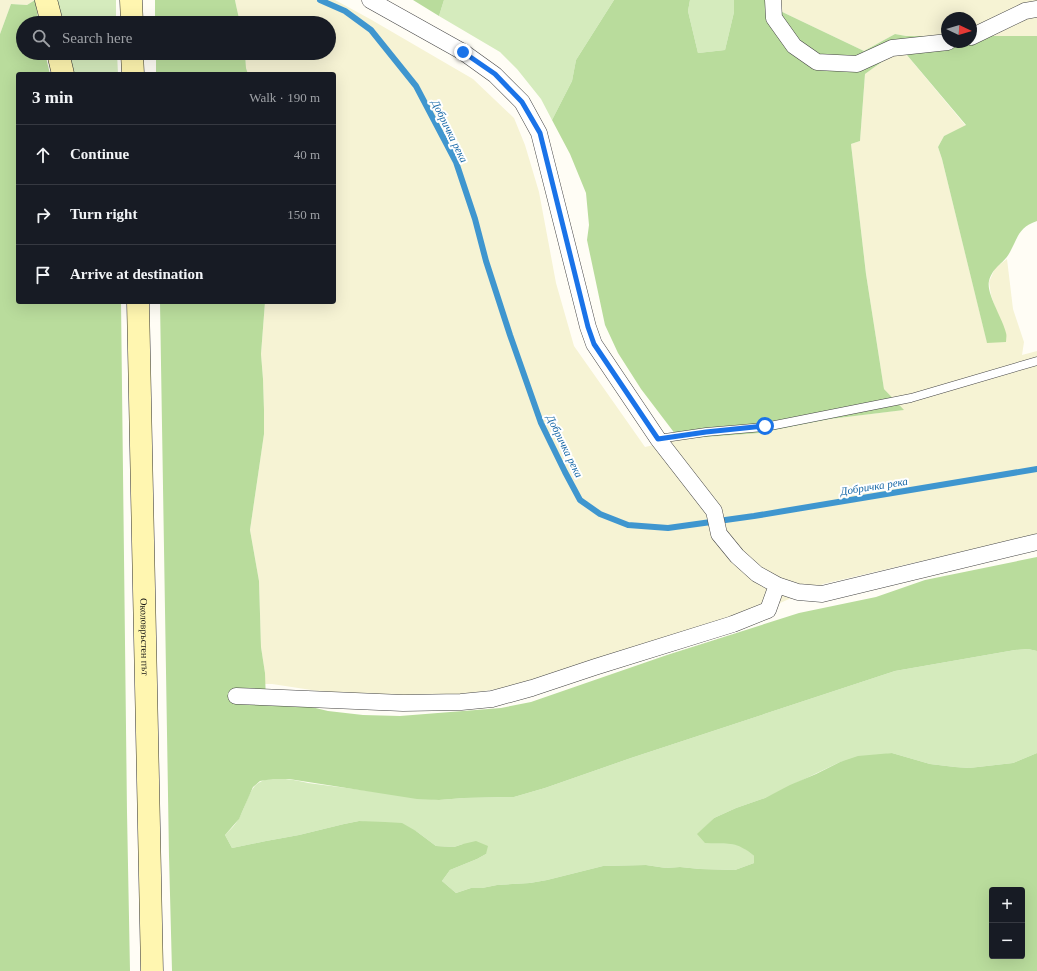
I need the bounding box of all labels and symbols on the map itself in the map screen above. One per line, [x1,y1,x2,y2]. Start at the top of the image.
north arrow [941,12,977,48]
route end [454,43,472,61]
water label: Добричка река [429,97,471,165]
water label: Добричка река [544,412,586,480]
route start [756,417,774,435]
water label: Добричка река [838,475,909,497]
street label: Околовръстен път [138,598,151,676]

